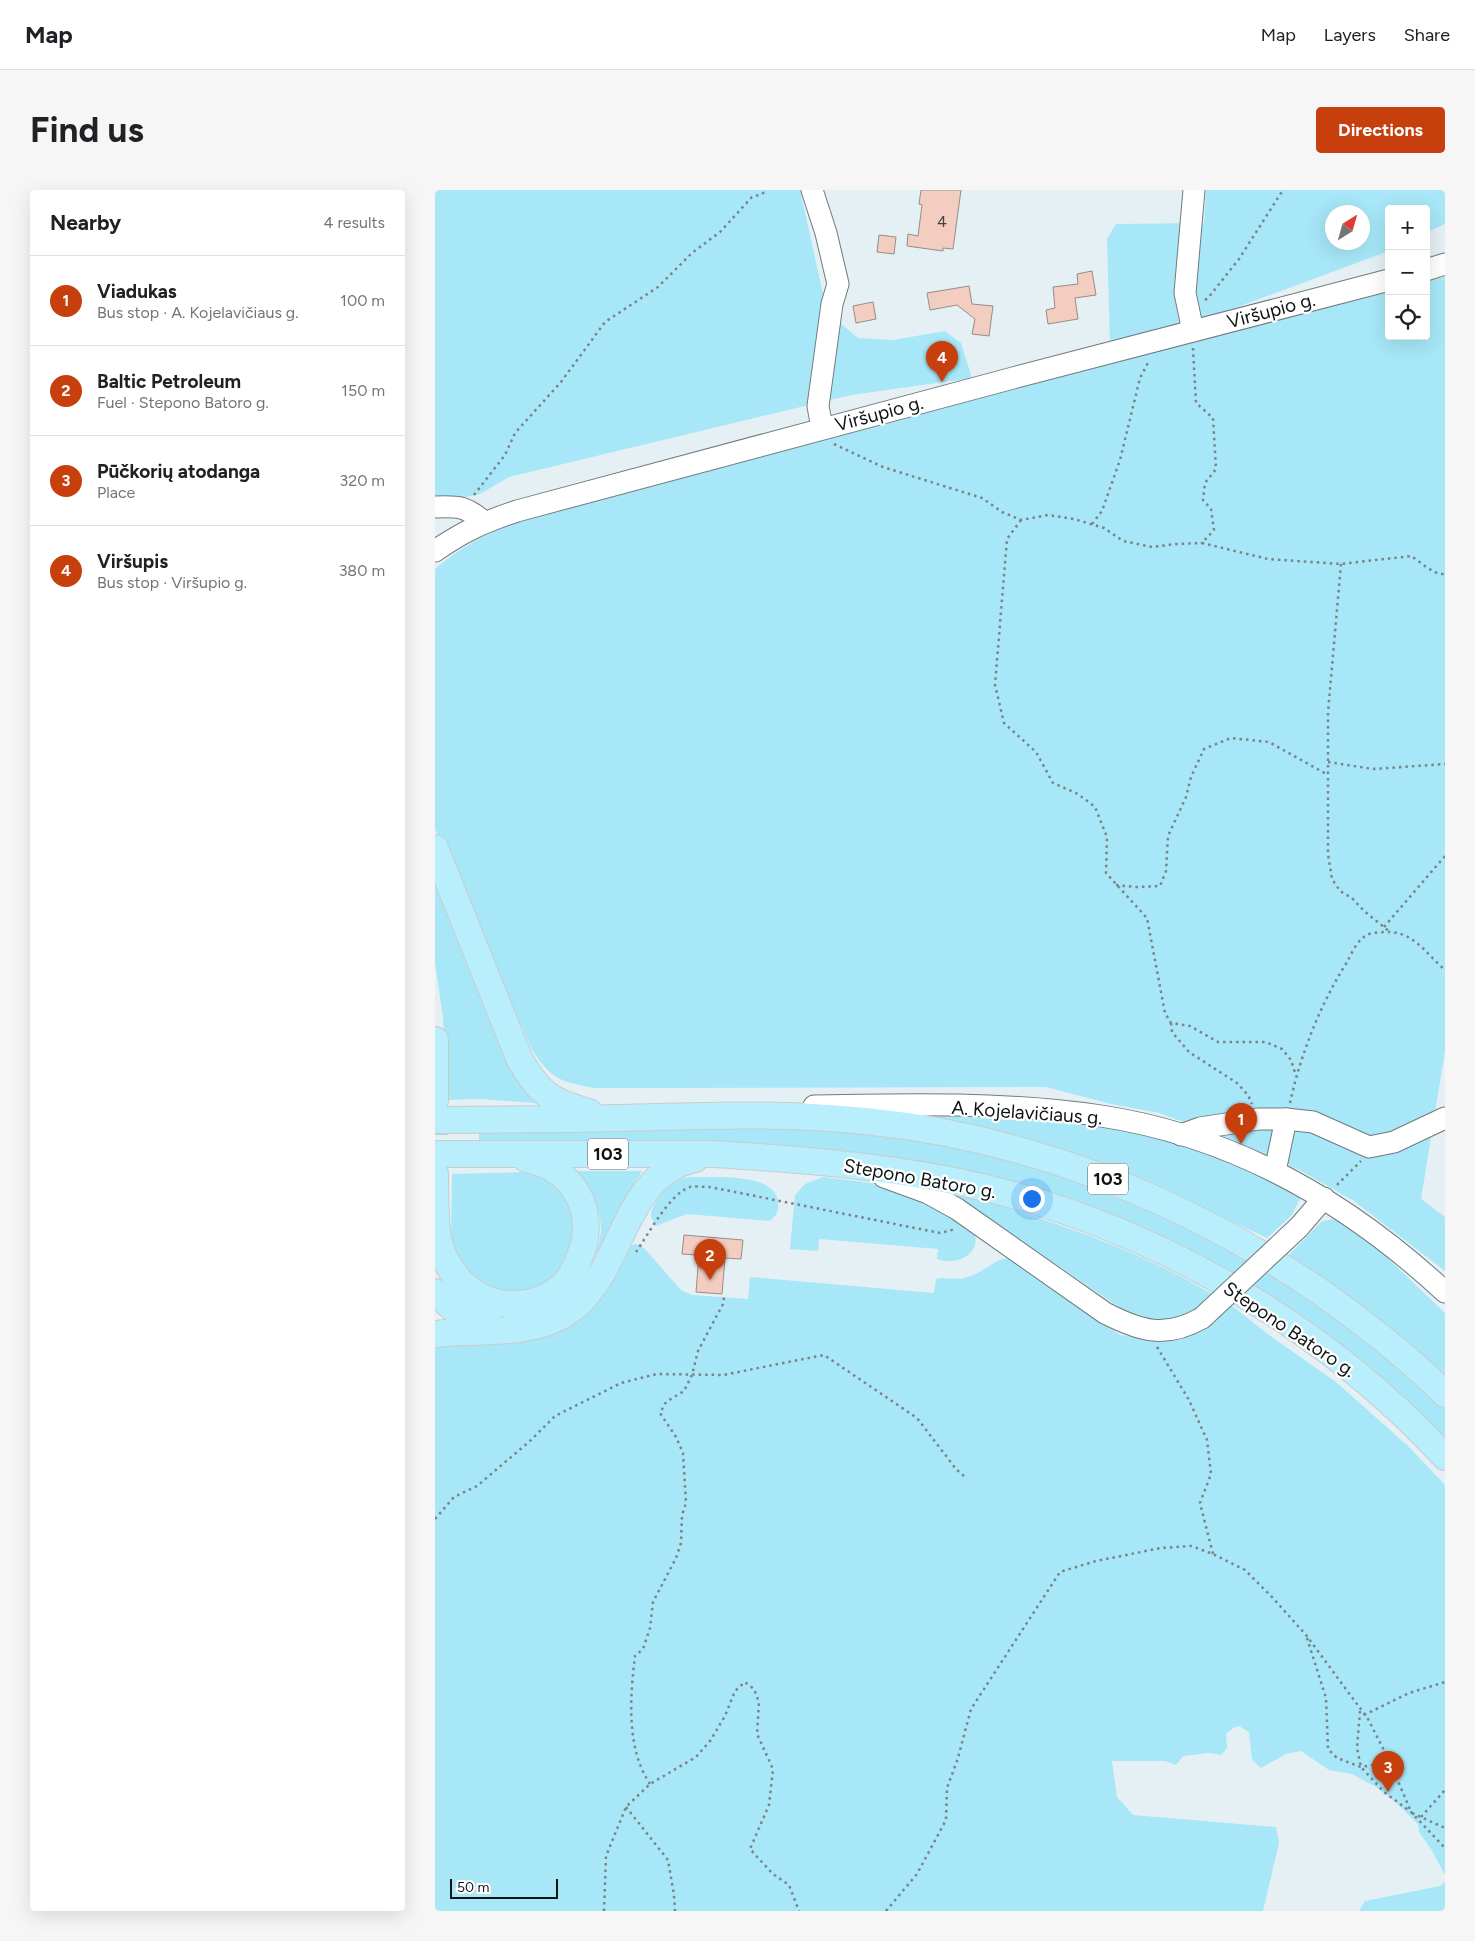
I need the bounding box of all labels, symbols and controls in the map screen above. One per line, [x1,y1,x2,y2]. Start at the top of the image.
text: Map [25,20,73,49]
text: Map [1261,24,1296,46]
text: Layers [1324,24,1376,46]
text: Share [1404,24,1450,46]
button: Directions [1316,107,1445,153]
text: Find us [30,109,144,151]
north arrow [1325,205,1370,250]
map controls [1385,205,1430,340]
button: + [1385,205,1430,250]
text: Nearby [50,210,121,235]
house number: 4 [937,212,947,231]
text: 4 results [324,213,385,232]
button: − [1385,250,1430,295]
text: Viadukas [97,280,177,303]
street label: Viršupio g. [1225,288,1318,333]
text: 1 [63,291,69,310]
text: 100 m [340,291,385,310]
button: locate [1385,295,1430,340]
text: Bus stop · A. Kojelavičiaus g. [97,303,299,322]
pin: 4 [926,341,958,382]
text: Baltic Petroleum [97,370,241,393]
text: 2 [61,381,71,400]
text: 150 m [341,381,385,400]
street label: Viršupio g. [833,391,926,436]
text: Fuel · Stepono Batoro g. [97,393,269,412]
text: Pūčkorių atodanga [97,460,260,483]
text: 3 [62,471,70,490]
text: 320 m [340,471,385,490]
text: Place [97,483,135,502]
text: Viršupis [97,550,168,573]
text: 4 [61,561,71,580]
text: 380 m [339,561,385,580]
text: Bus stop · Viršupio g. [97,573,247,592]
street label: A. Kojelavičiaus g. [951,1096,1103,1129]
pin: 1 [1225,1103,1257,1144]
road number: 103 [588,1139,628,1170]
street label: Stepono Batoro g. [842,1154,998,1203]
road number: 103 [1088,1164,1128,1194]
your location [1019,1186,1045,1212]
pin: 2 [694,1239,726,1280]
street label: Stepono Batoro g. [1219,1277,1360,1382]
pin: 3 [1372,1751,1404,1792]
scale bar [450,1876,557,1899]
text: 50 m [457,1879,489,1896]

